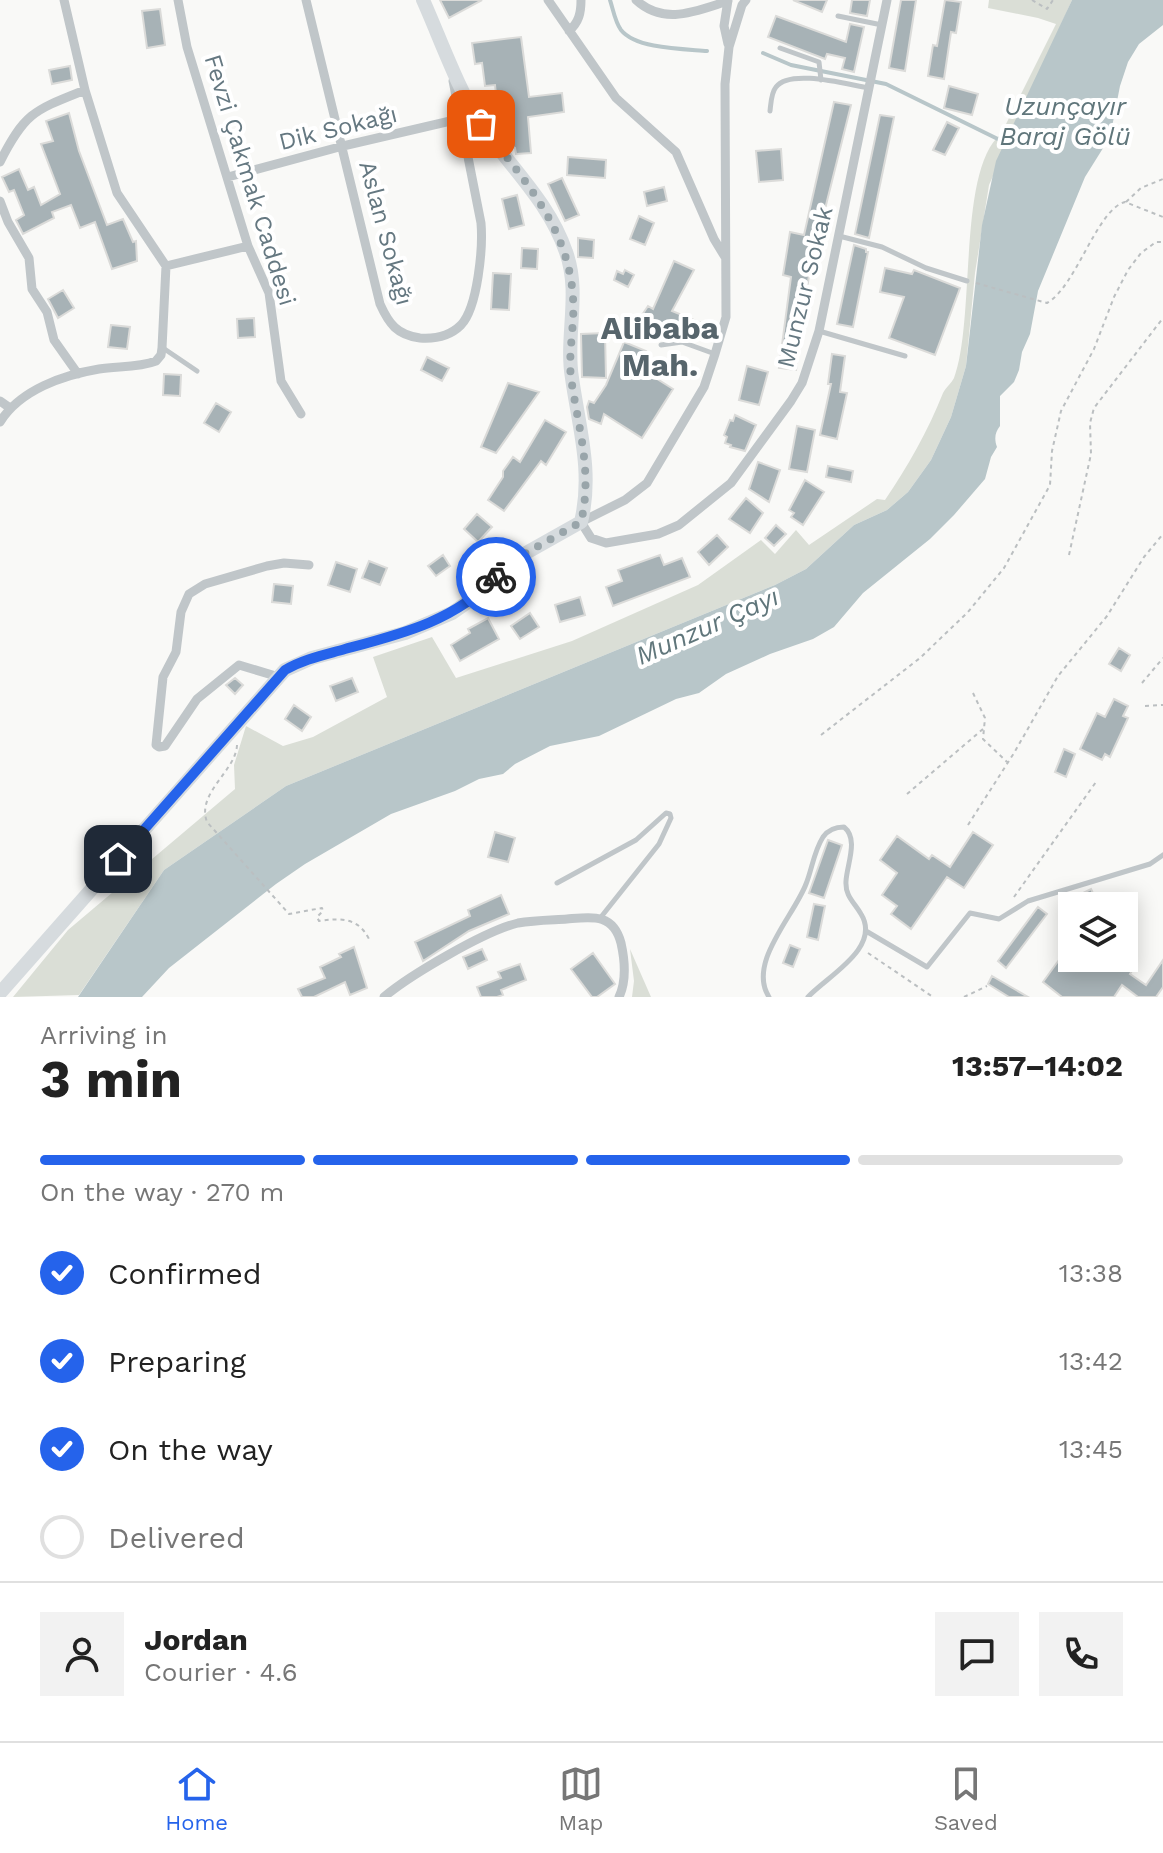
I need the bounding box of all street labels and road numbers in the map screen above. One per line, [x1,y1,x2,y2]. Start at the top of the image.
street label: Fevzi Çakmak Caddesi [198,51,302,309]
street label: Dik Sokağı [276,100,400,156]
street label: Aslan Sokağı [353,158,419,308]
street label: Munzur Sokak [771,203,839,371]

